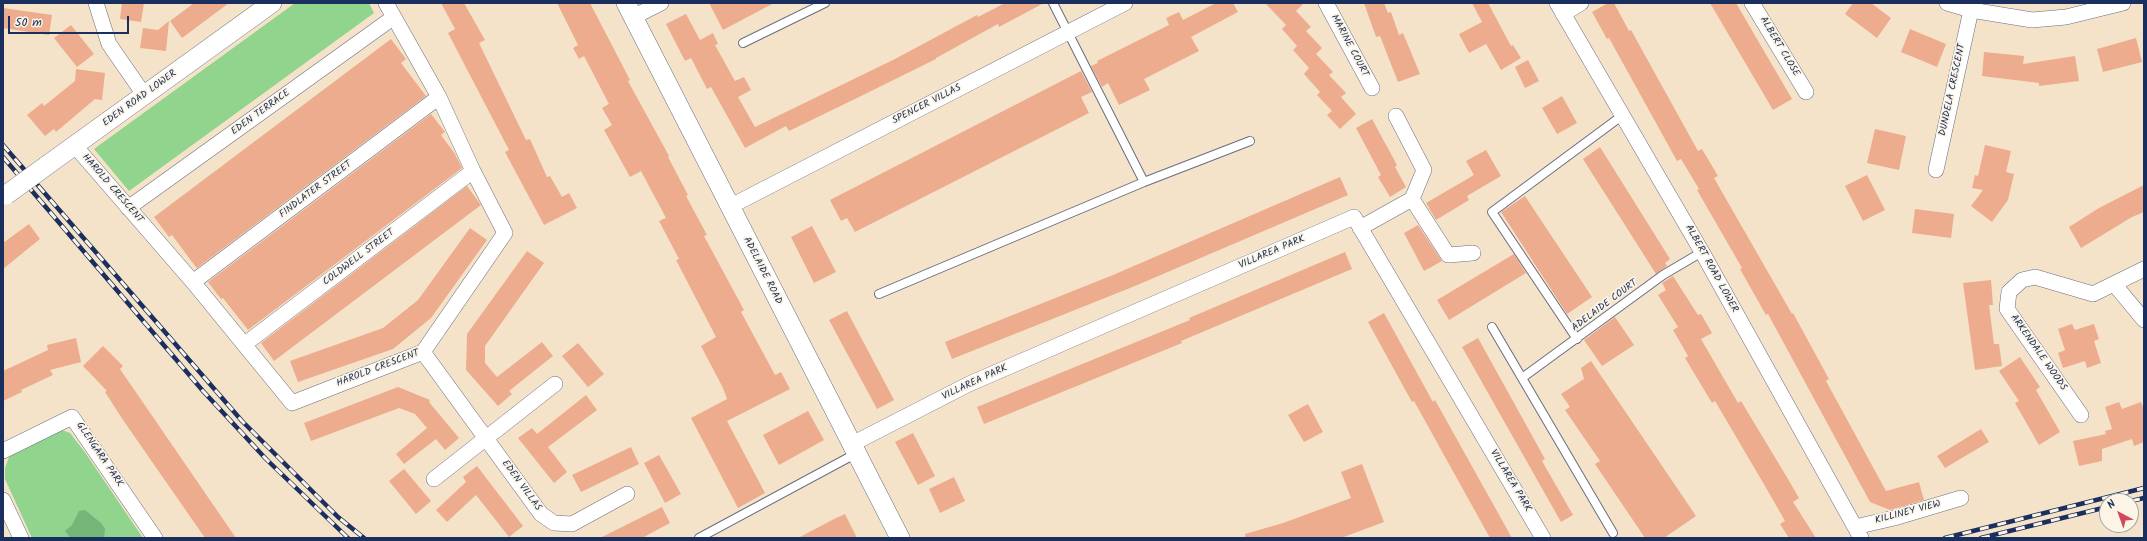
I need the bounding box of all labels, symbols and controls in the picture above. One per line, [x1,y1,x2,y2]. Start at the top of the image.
scale bar [10,8,131,34]
text: 50 m [15,13,42,32]
street label: MARINE COURT [1328,13,1370,79]
street label: ALBERT CLOSE [1756,15,1802,79]
street label: DUNDELA CRESCENT [1937,43,1969,137]
street label: EDEN ROAD LOWER [101,68,179,130]
street label: SPENCER VILLAS [891,82,963,128]
street label: EDEN TERRACE [229,88,293,138]
street label: HAROLD CRESCENT [79,152,145,226]
street label: FINDLATER STREET [277,159,355,221]
street label: ALBERT ROAD LOWER [1682,223,1740,315]
street label: COLDWELL STREET [321,227,397,289]
street label: VILLAREA PARK [1237,234,1307,272]
street label: ADELAIDE ROAD [740,235,784,307]
street label: ADELAIDE COURT [1570,278,1640,334]
street label: ARKENDALE WOODS [2007,313,2069,393]
street label: HAROLD CRESCENT [335,348,421,390]
street label: VILLAREA PARK [941,363,1009,403]
street label: GLENGARA PARK [73,420,125,490]
street label: VILLAREA PARK [1487,448,1533,514]
street label: EDEN VILLAS [499,458,543,514]
north arrow [2099,493,2139,533]
text: N [2103,496,2120,514]
street label: KILLINEY VIEW [1874,498,1942,528]

